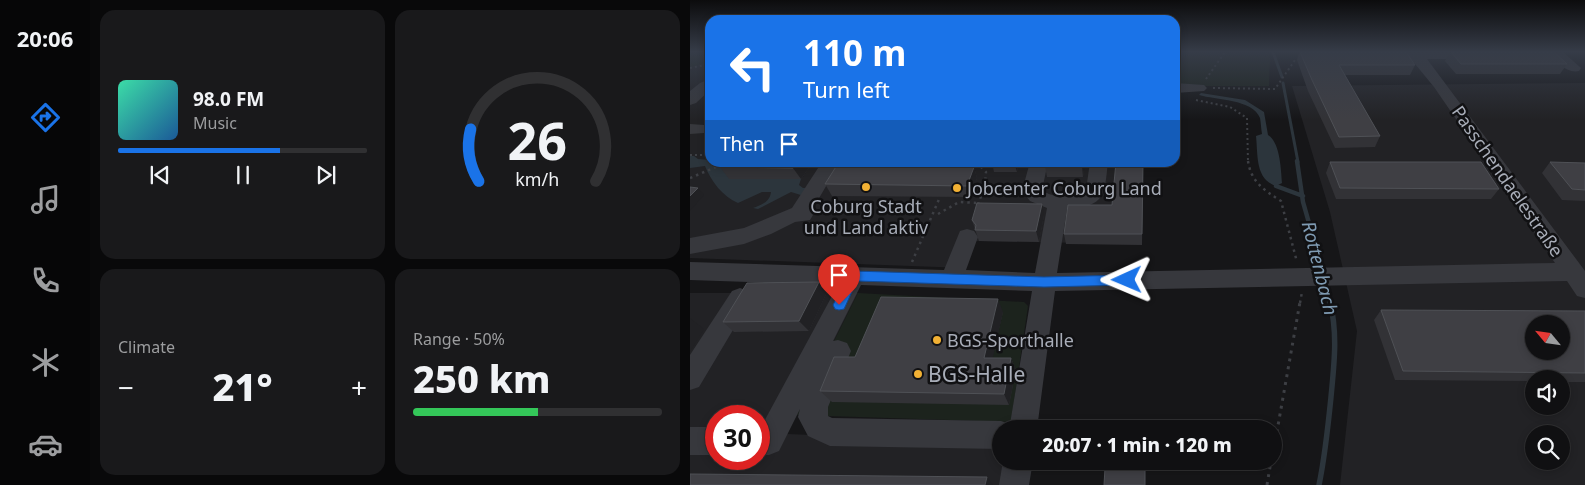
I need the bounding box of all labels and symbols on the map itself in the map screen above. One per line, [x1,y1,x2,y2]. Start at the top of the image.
street label: Passchendaelestraße [1447,101,1569,261]
place label: Jobcenter Coburg Land [965,176,1162,200]
marker: Coburg Stadt und Land aktiv [860,181,872,193]
marker: Jobcenter Coburg Land [951,182,963,194]
place label: Coburg Stadt und Land aktiv [804,194,929,239]
water label: Rottenbach [1296,218,1344,318]
position arrow [1100,253,1152,305]
pin [818,254,860,305]
north arrow [1525,315,1570,360]
place label: BGS-Sporthalle [947,328,1074,352]
marker: BGS-Sporthalle [931,334,943,346]
place label: BGS-Halle [928,360,1025,388]
marker: BGS-Halle [912,368,924,380]
speed limit sign: 30 [705,405,770,470]

